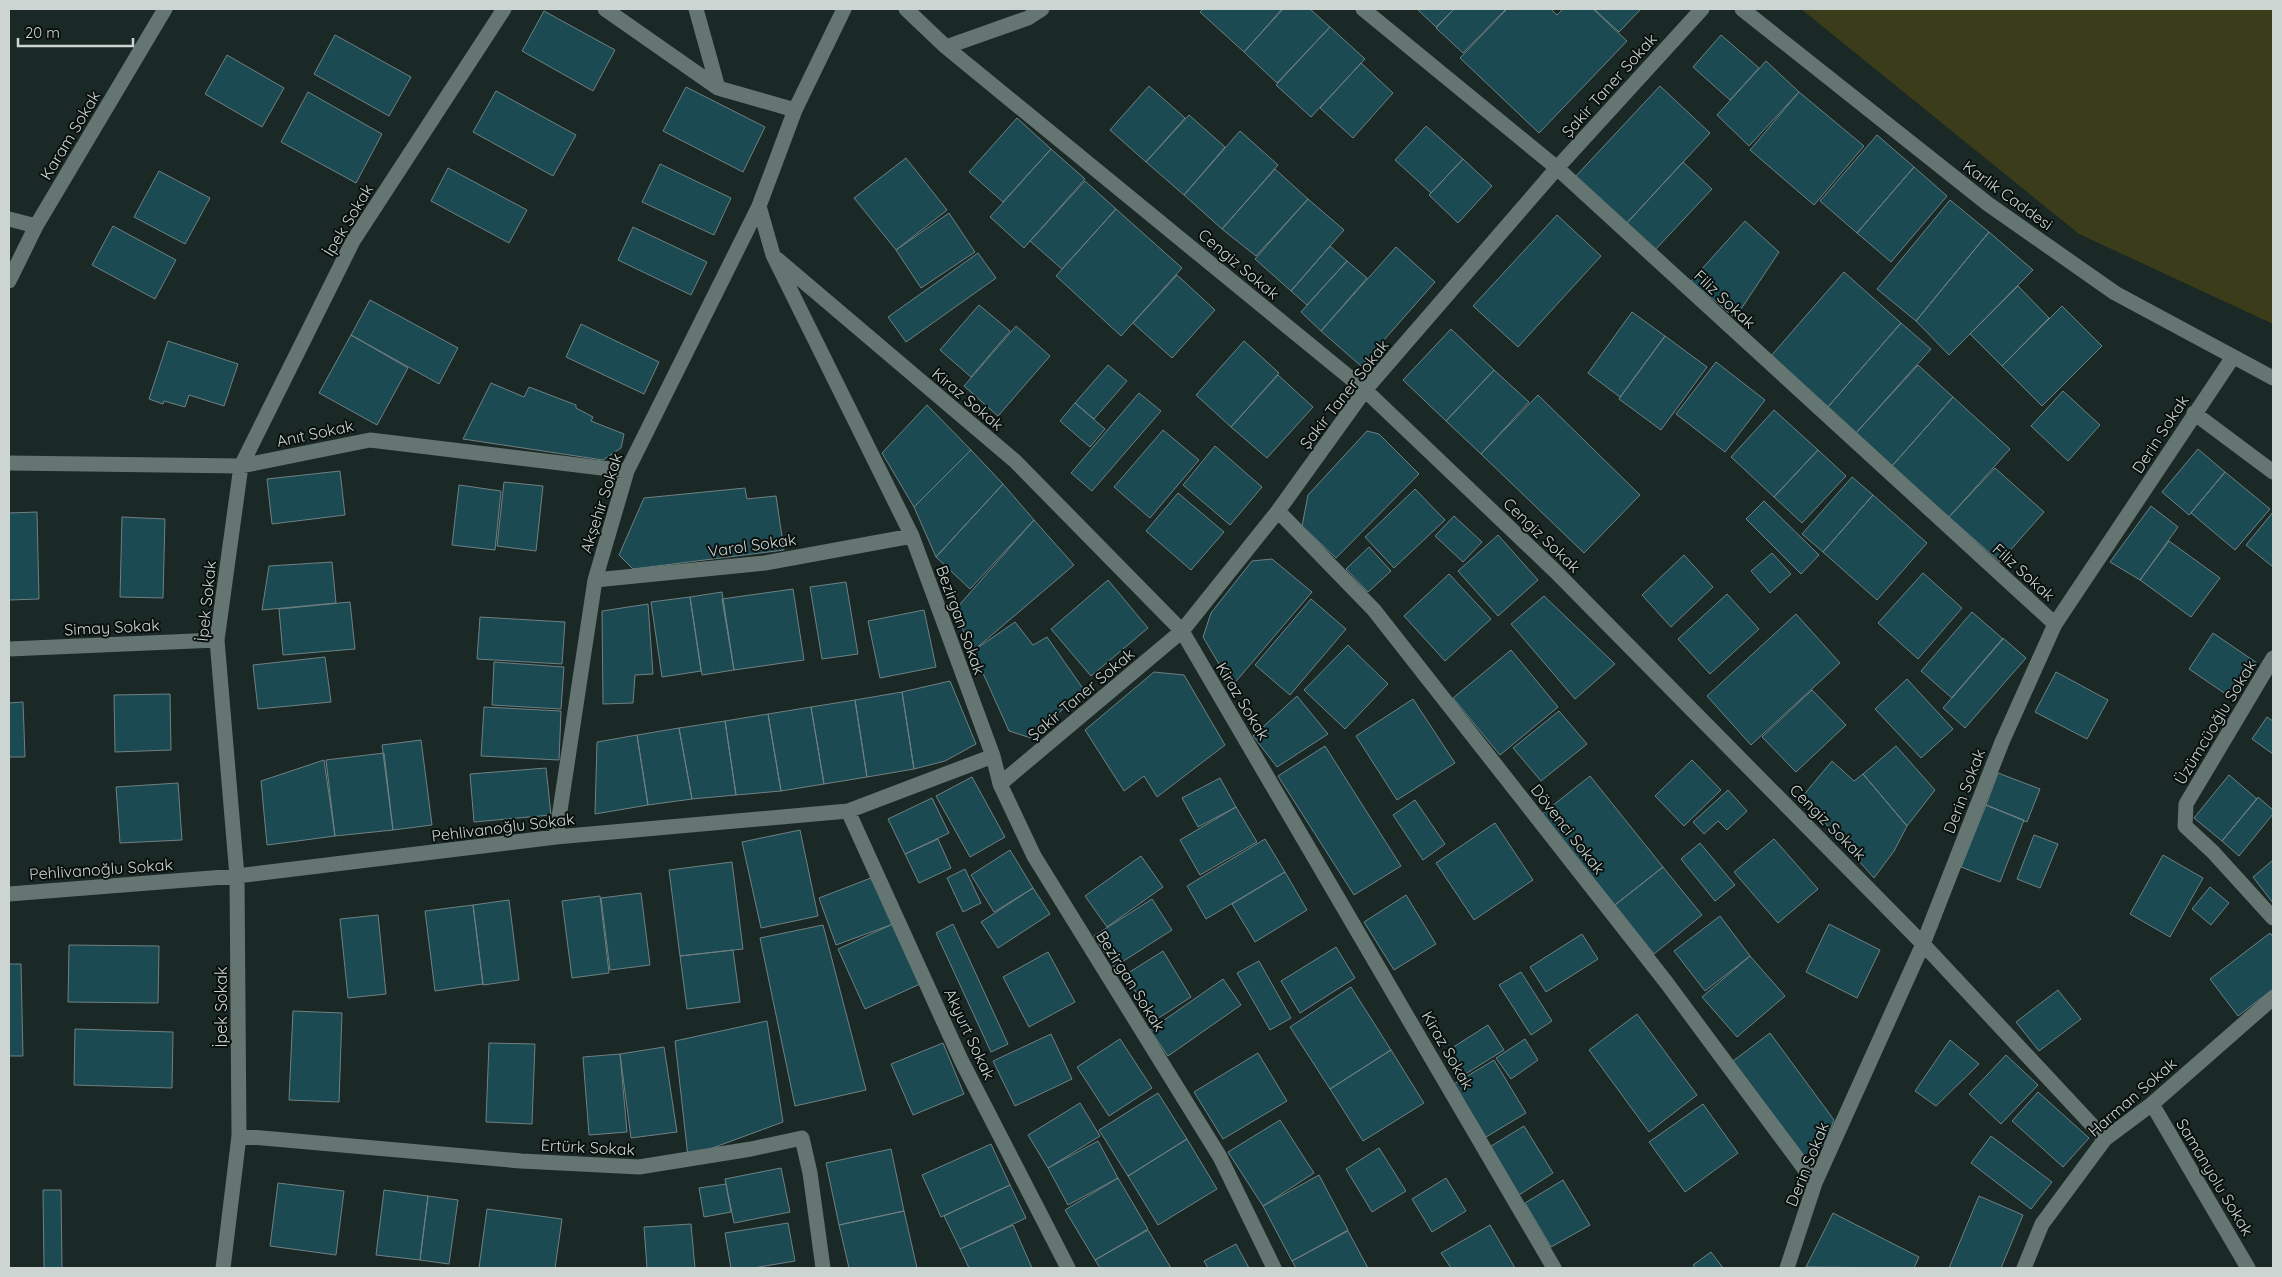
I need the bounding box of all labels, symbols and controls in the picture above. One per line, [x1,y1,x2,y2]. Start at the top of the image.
scale bar [18,15,132,47]
text: 20 m [25,23,60,42]
street label: Şakir Taner Sokak [1557,29,1661,141]
street label: Karam Sokak [36,87,104,183]
street label: Karlık Caddesi [1959,156,2057,234]
street label: İpek Sokak [319,180,377,260]
street label: Cengiz Sokak [1194,224,1284,304]
street label: Filiz Sokak [1690,265,1760,333]
street label: Şakir Taner Sokak [1295,335,1393,453]
street label: Kiraz Sokak [928,363,1008,435]
street label: Derin Sokak [2127,391,2193,477]
street label: Anıt Sokak [275,415,355,451]
street label: Akşehir Sokak [575,450,627,556]
street label: Cengiz Sokak [1499,493,1585,577]
street label: Varol Sokak [707,529,797,561]
street label: Filiz Sokak [1989,539,2059,605]
street label: İpek Sokak [192,560,220,642]
street label: Bezirgan Sokak [932,563,990,677]
street label: Simay Sokak [64,615,160,639]
street label: Şakir Taner Sokak [1024,644,1138,744]
street label: Üzümcüoğlu Sokak [2170,656,2260,788]
street label: Kiraz Sokak [1212,658,1274,744]
street label: Derin Sokak [1939,746,1989,836]
street label: Dövenci Sokak [1526,780,1610,878]
street label: Cengiz Sokak [1786,780,1870,864]
street label: Pehlivanoğlu Sokak [430,808,576,846]
street label: Pehlivanoğlu Sokak [28,854,174,884]
street label: Bezirgan Sokak [1092,927,1170,1035]
street label: İpek Sokak [211,966,231,1048]
street label: Akyurt Sokak [940,985,1000,1083]
street label: Kiraz Sokak [1418,1007,1478,1093]
street label: Harman Sokak [2084,1053,2180,1141]
street label: Samanyolu Sokak [2172,1115,2258,1239]
street label: Derin Sokak [1781,1119,1833,1209]
street label: Ertürk Sokak [540,1135,636,1159]

